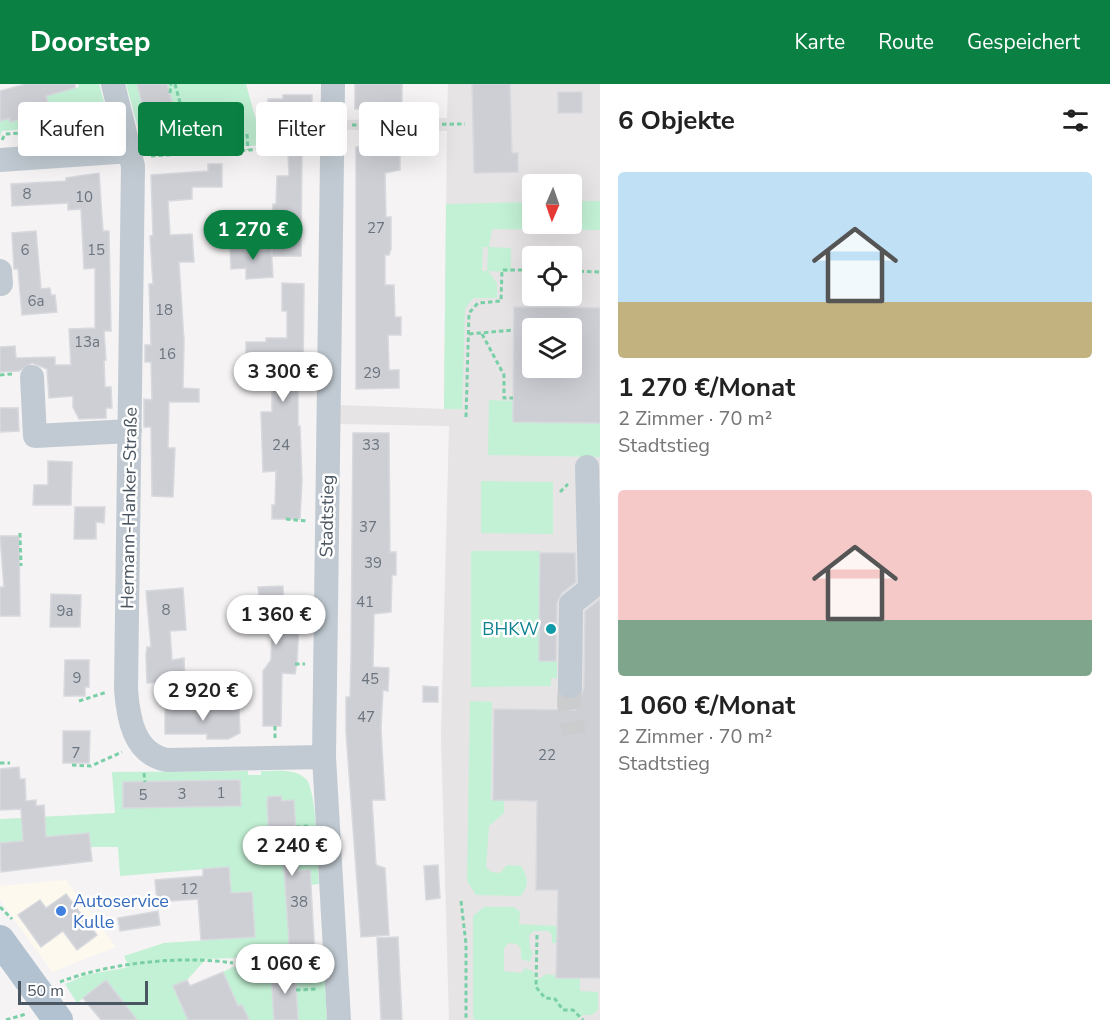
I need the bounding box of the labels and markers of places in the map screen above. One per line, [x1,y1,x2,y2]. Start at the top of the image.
pin: 1 270 € [198,210,308,261]
pin: 3 300 € [228,352,338,403]
pin: 1 360 € [221,595,331,646]
place label: BHKW [482,617,539,641]
marker: BHKW [544,622,558,636]
pin: 2 920 € [148,671,258,722]
pin: 2 240 € [237,826,347,877]
place label: Autoservice Kulle [73,889,169,934]
marker: Autoservice Kulle [54,904,68,918]
pin: 1 060 € [230,944,340,995]

